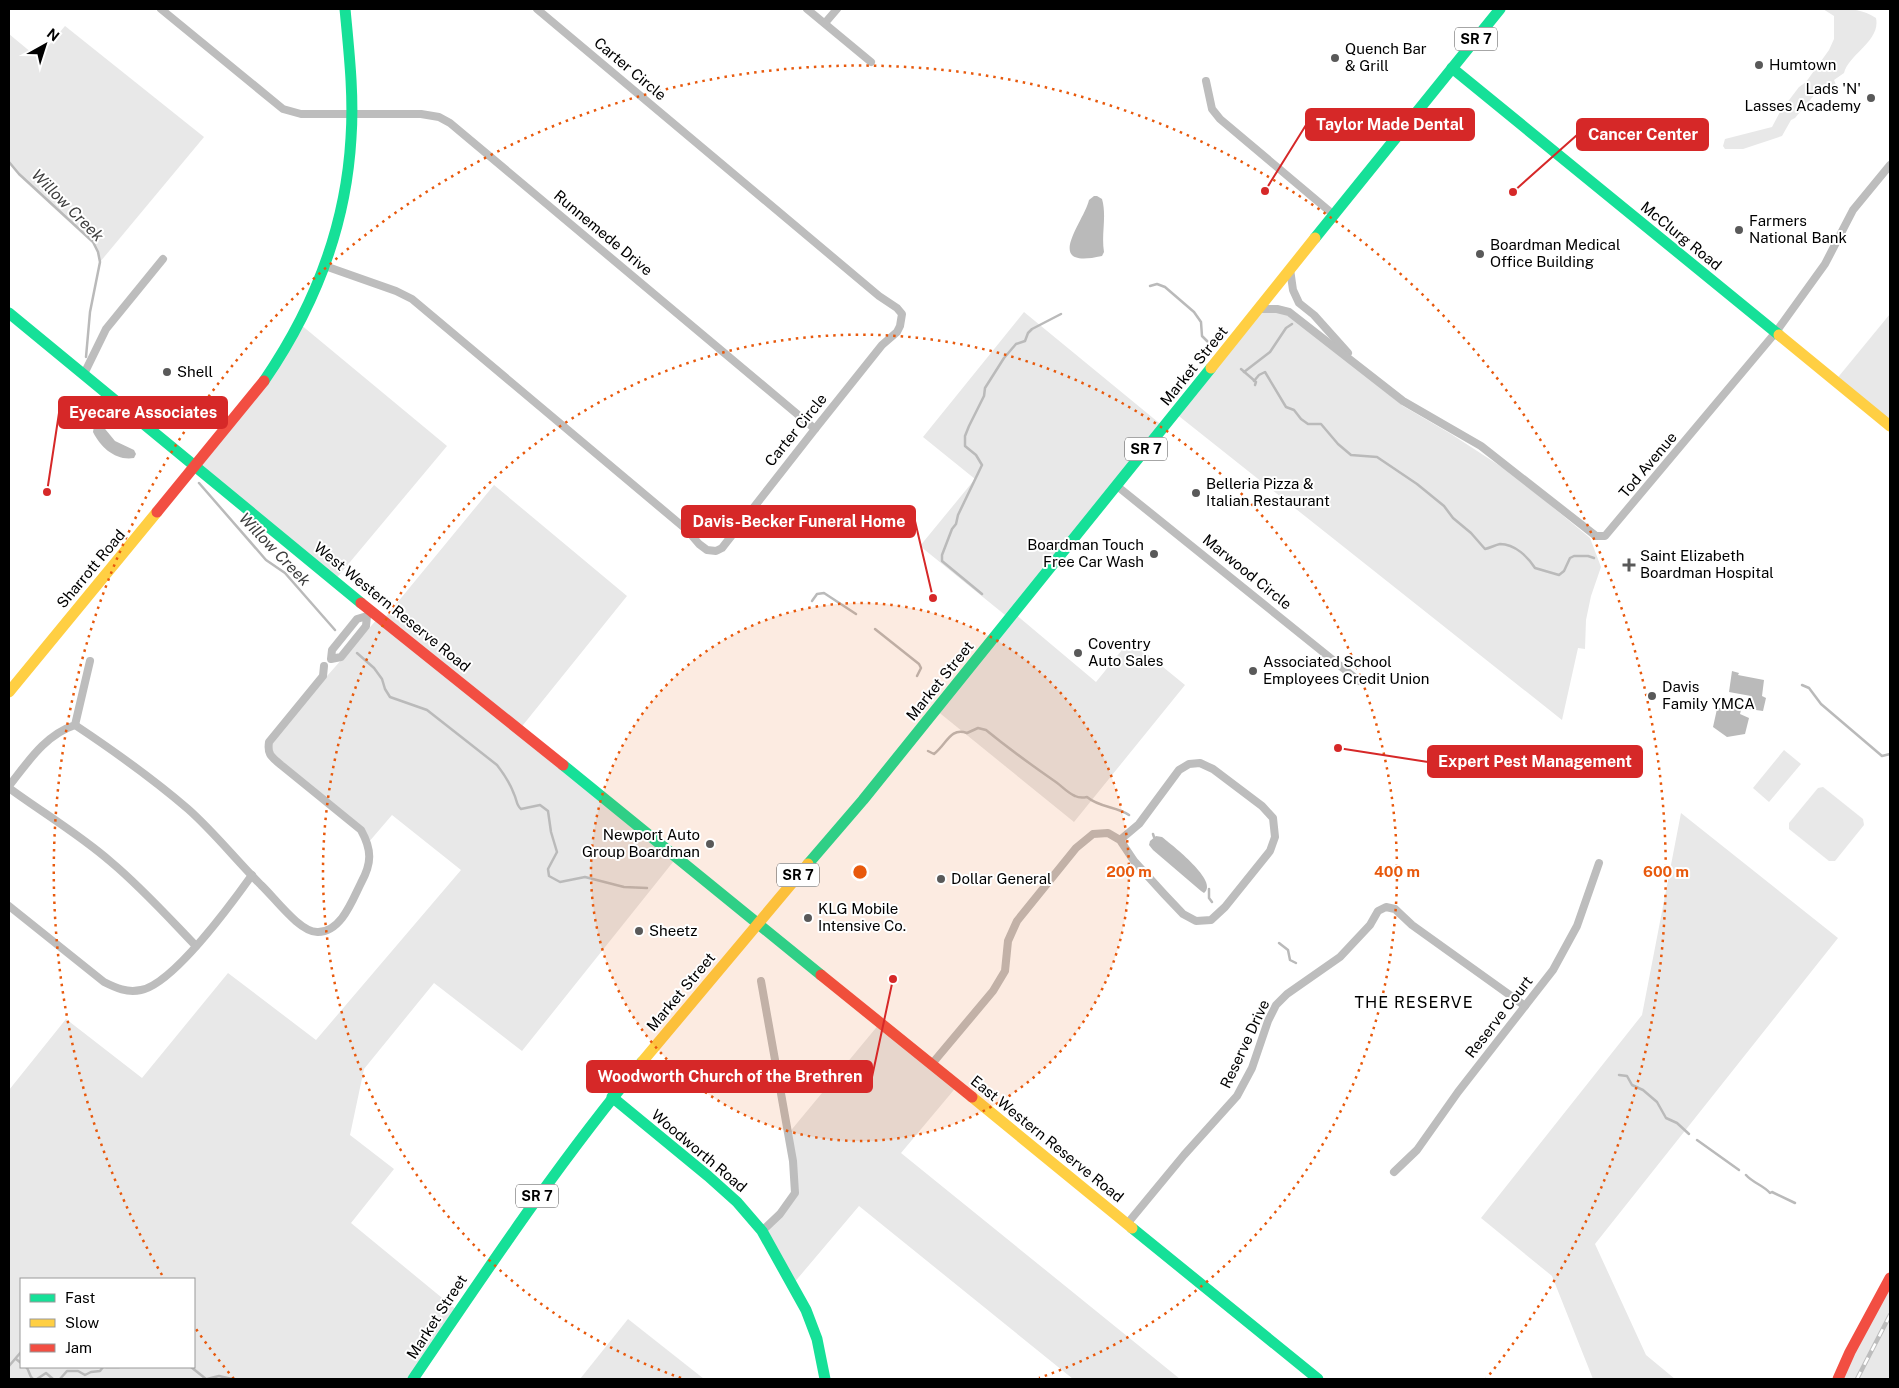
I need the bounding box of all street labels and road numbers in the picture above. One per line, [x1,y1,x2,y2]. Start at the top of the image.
road number: SR 7 [1455,28,1497,50]
street label: Carter Circle [591,34,670,104]
street label: Runnemede Drive [551,187,656,279]
street label: McClurg Road [1638,198,1725,273]
street label: Market Street [1157,323,1231,409]
street label: Carter Circle [761,390,830,469]
street label: Tod Avenue [1615,428,1680,501]
road number: SR 7 [1125,438,1167,460]
street label: Sharrott Road [53,526,128,611]
street label: Marwood Circle [1199,531,1295,613]
street label: West Western Reserve Road [311,538,474,675]
street label: Market Street [903,638,977,724]
road number: SR 7 [777,864,819,886]
street label: Market Street [643,949,718,1034]
street label: Reserve Court [1461,972,1536,1061]
street label: Reserve Drive [1217,997,1273,1091]
street label: East Western Reserve Road [968,1072,1127,1205]
street label: Woodworth Road [648,1106,750,1195]
road number: SR 7 [516,1184,558,1208]
street label: Market Street [403,1271,470,1362]

